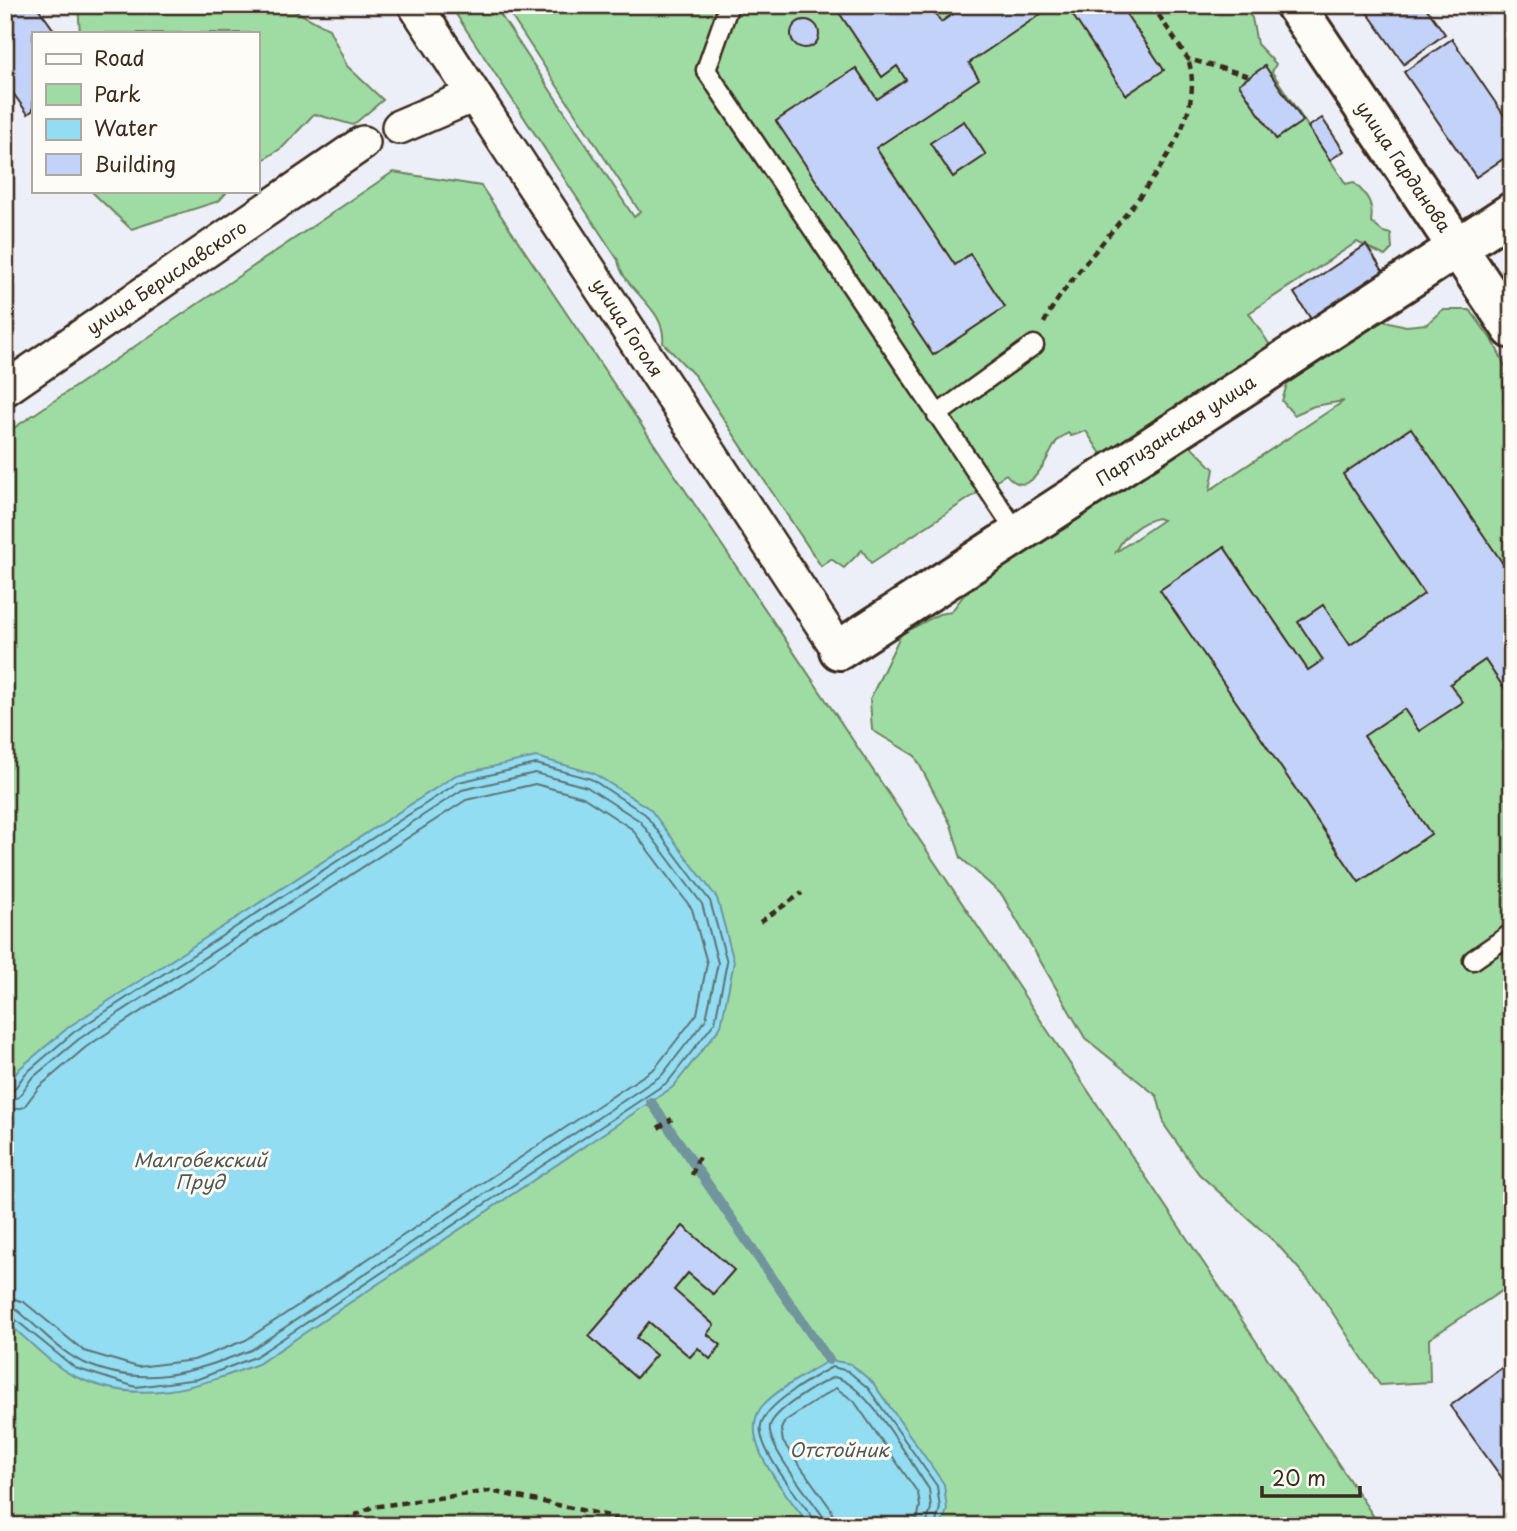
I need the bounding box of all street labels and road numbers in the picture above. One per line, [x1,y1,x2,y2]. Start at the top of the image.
street label: улица Гарданова [1350,95,1459,238]
street label: улица Бериславского [81,213,252,341]
street label: улица Гоголя [586,272,670,382]
street label: Партизанская улица [1090,367,1261,492]

